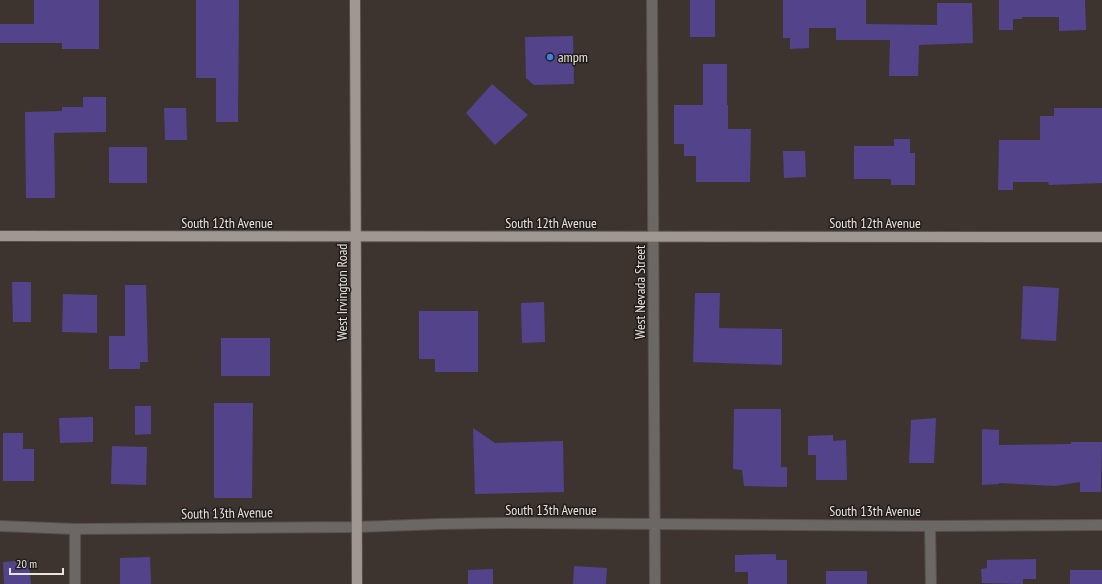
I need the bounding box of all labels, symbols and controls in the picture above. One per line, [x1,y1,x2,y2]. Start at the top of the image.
place label: ampm [558,48,588,66]
marker: ampm [545,52,555,62]
street label: South 12th Avenue [181,214,273,232]
street label: South 12th Avenue [505,214,597,232]
street label: South 12th Avenue [829,214,921,232]
street label: West Irvington Road [333,244,351,340]
street label: West Nevada Street [631,245,649,339]
street label: South 13th Avenue [505,501,597,519]
street label: South 13th Avenue [829,502,921,520]
street label: South 13th Avenue [181,503,273,523]
scale bar [10,550,63,576]
text: 20 m [16,556,37,571]

